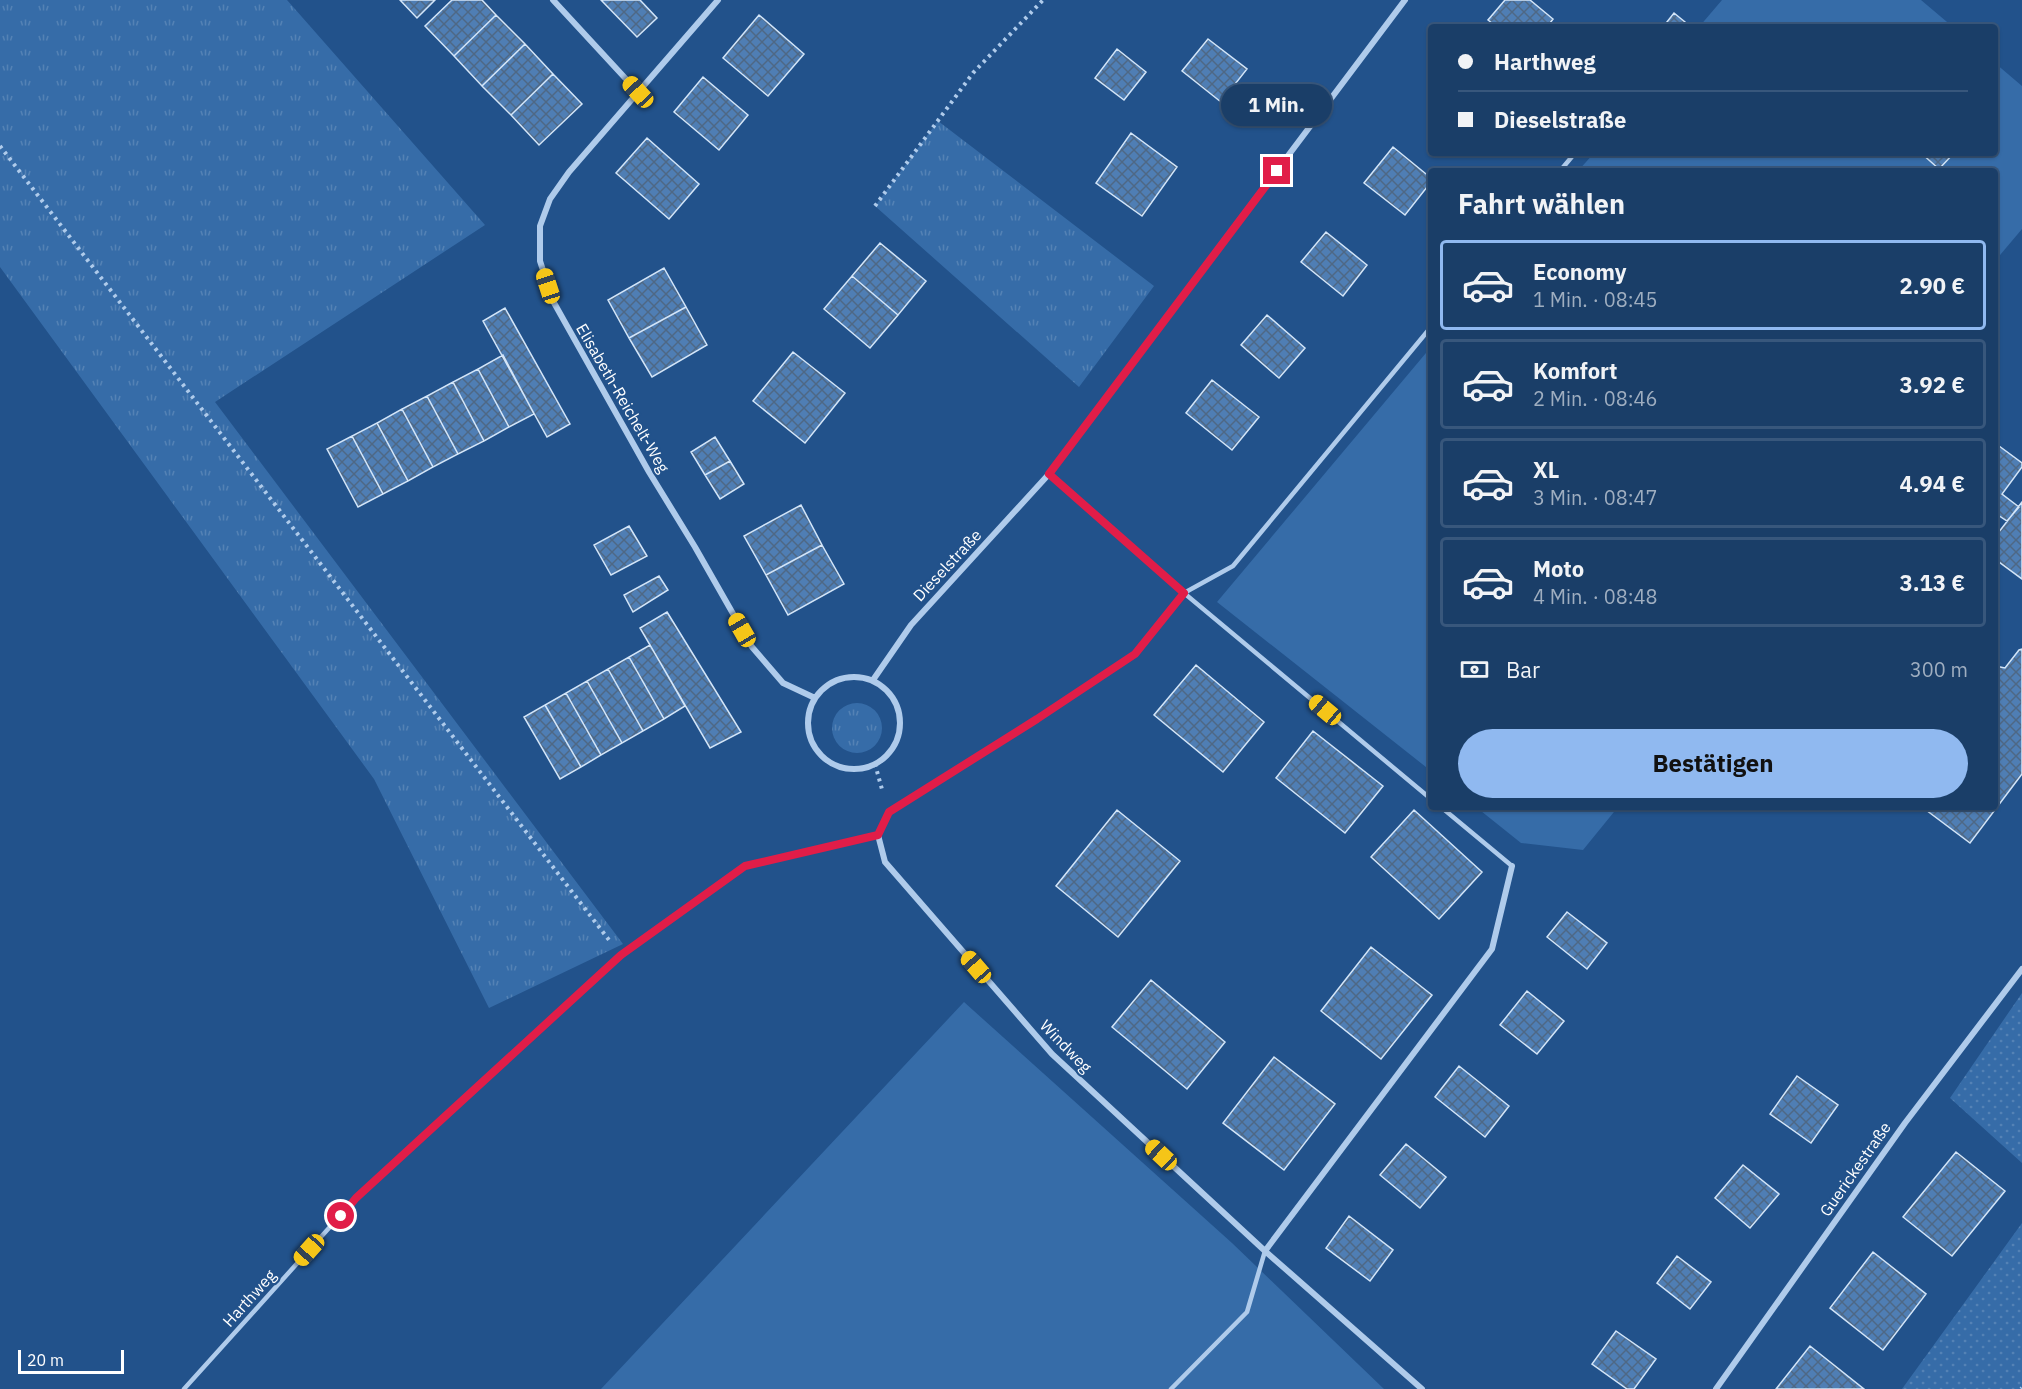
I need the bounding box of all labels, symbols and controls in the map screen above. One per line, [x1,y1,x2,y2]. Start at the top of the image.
text: Harthweg [1494,47,1596,76]
car [619,73,657,111]
callout: 1 Min. [1222,84,1332,126]
text: 1 Min. [1248,91,1305,118]
text: Dieselstraße [1494,105,1626,134]
route end [1263,157,1290,184]
text: Fahrt wählen [1458,186,1625,221]
text: Economy [1533,257,1627,286]
icon: car [1461,258,1515,312]
car [534,266,562,306]
text: 2.90 € [1900,271,1965,300]
text: 1 Min. · 08:45 [1533,286,1658,313]
street label: Elisabeth-Reichelt-Weg [572,320,674,477]
text: Komfort [1533,356,1618,385]
icon: car [1461,357,1515,411]
text: 3.92 € [1900,370,1965,399]
text: 2 Min. · 08:46 [1533,385,1658,412]
text: XL [1533,455,1559,484]
icon: car [1461,456,1515,510]
text: 4.94 € [1900,469,1965,498]
text: 3 Min. · 08:47 [1533,484,1658,511]
street label: Dieselstraße [909,525,986,605]
text: Moto [1533,554,1584,583]
icon: car [1461,555,1515,609]
text: 3.13 € [1900,568,1965,597]
text: 4 Min. · 08:48 [1533,583,1658,610]
car [725,610,759,650]
icon: cash [1458,653,1491,686]
text: Bar [1506,655,1540,684]
text: 300 m [1910,656,1968,683]
car [1305,692,1345,728]
button: Bestätigen [1458,729,1968,798]
car [957,948,995,986]
street label: Windweg [1036,1015,1097,1077]
street label: Guerickestraße [1815,1118,1895,1220]
car [1142,1136,1180,1174]
route start [327,1202,354,1229]
car [290,1231,328,1269]
street label: Harthweg [218,1265,280,1331]
scale bar [18,1347,124,1374]
text: 20 m [27,1350,64,1370]

